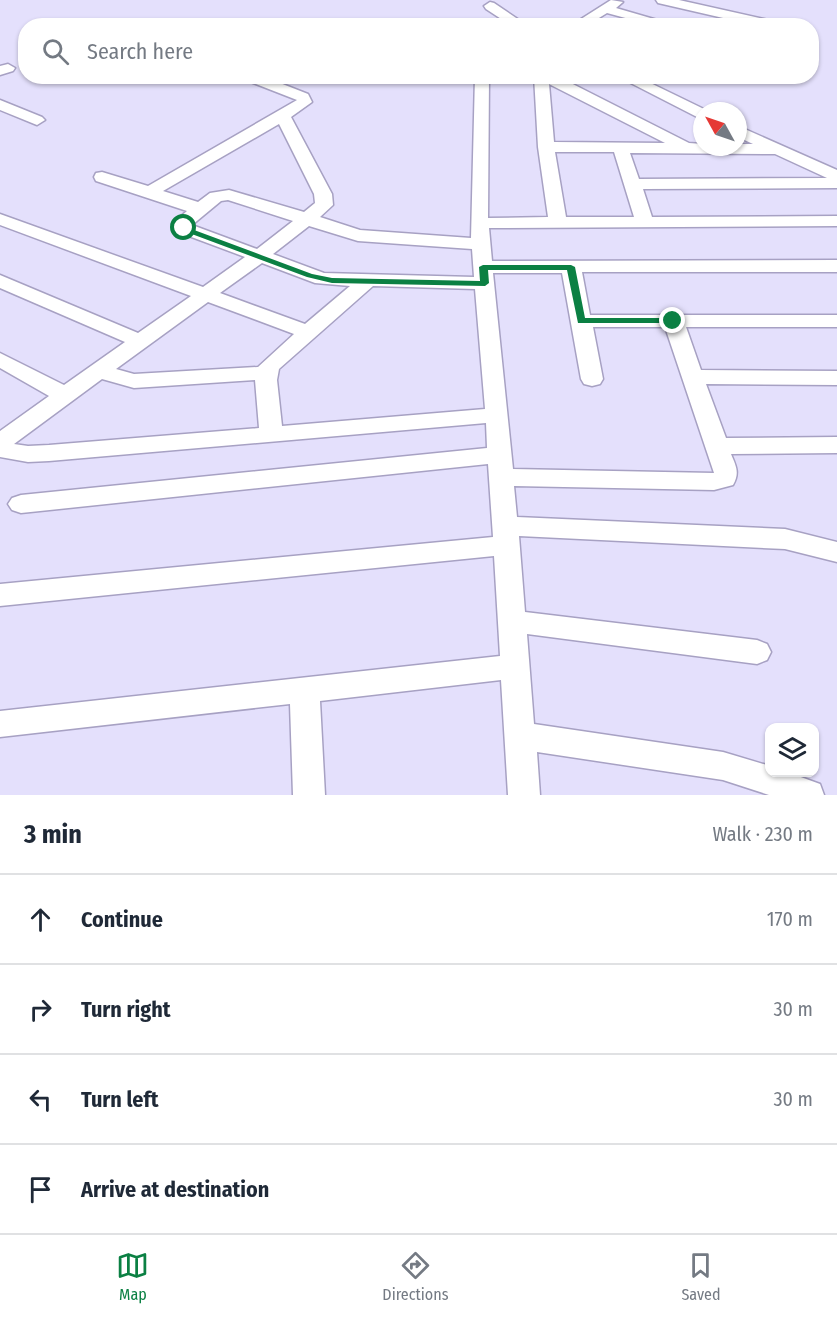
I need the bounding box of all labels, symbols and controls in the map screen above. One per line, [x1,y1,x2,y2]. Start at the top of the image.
search box [18,18,819,84]
icon: search [39,35,72,68]
text: Search here [87,38,193,65]
north arrow [693,102,747,156]
route start [170,214,196,240]
route end [659,307,685,333]
map controls [765,723,819,777]
button: layers [765,723,819,777]
text: 3 min [24,819,82,850]
text: Walk · 230 m [712,822,813,846]
icon: ahead [24,903,57,936]
text: Continue [81,906,163,933]
text: 170 m [767,907,813,931]
icon: right [24,993,57,1026]
text: Turn right [81,996,170,1023]
text: 30 m [773,997,813,1021]
icon: left [24,1083,57,1116]
text: Turn left [81,1086,159,1113]
text: 30 m [773,1087,813,1111]
icon: arrive [24,1173,57,1206]
text: Arrive at destination [81,1176,269,1203]
tab: Map [116,1249,149,1304]
tab: Directions [382,1249,449,1304]
tab: Saved [681,1249,721,1304]

